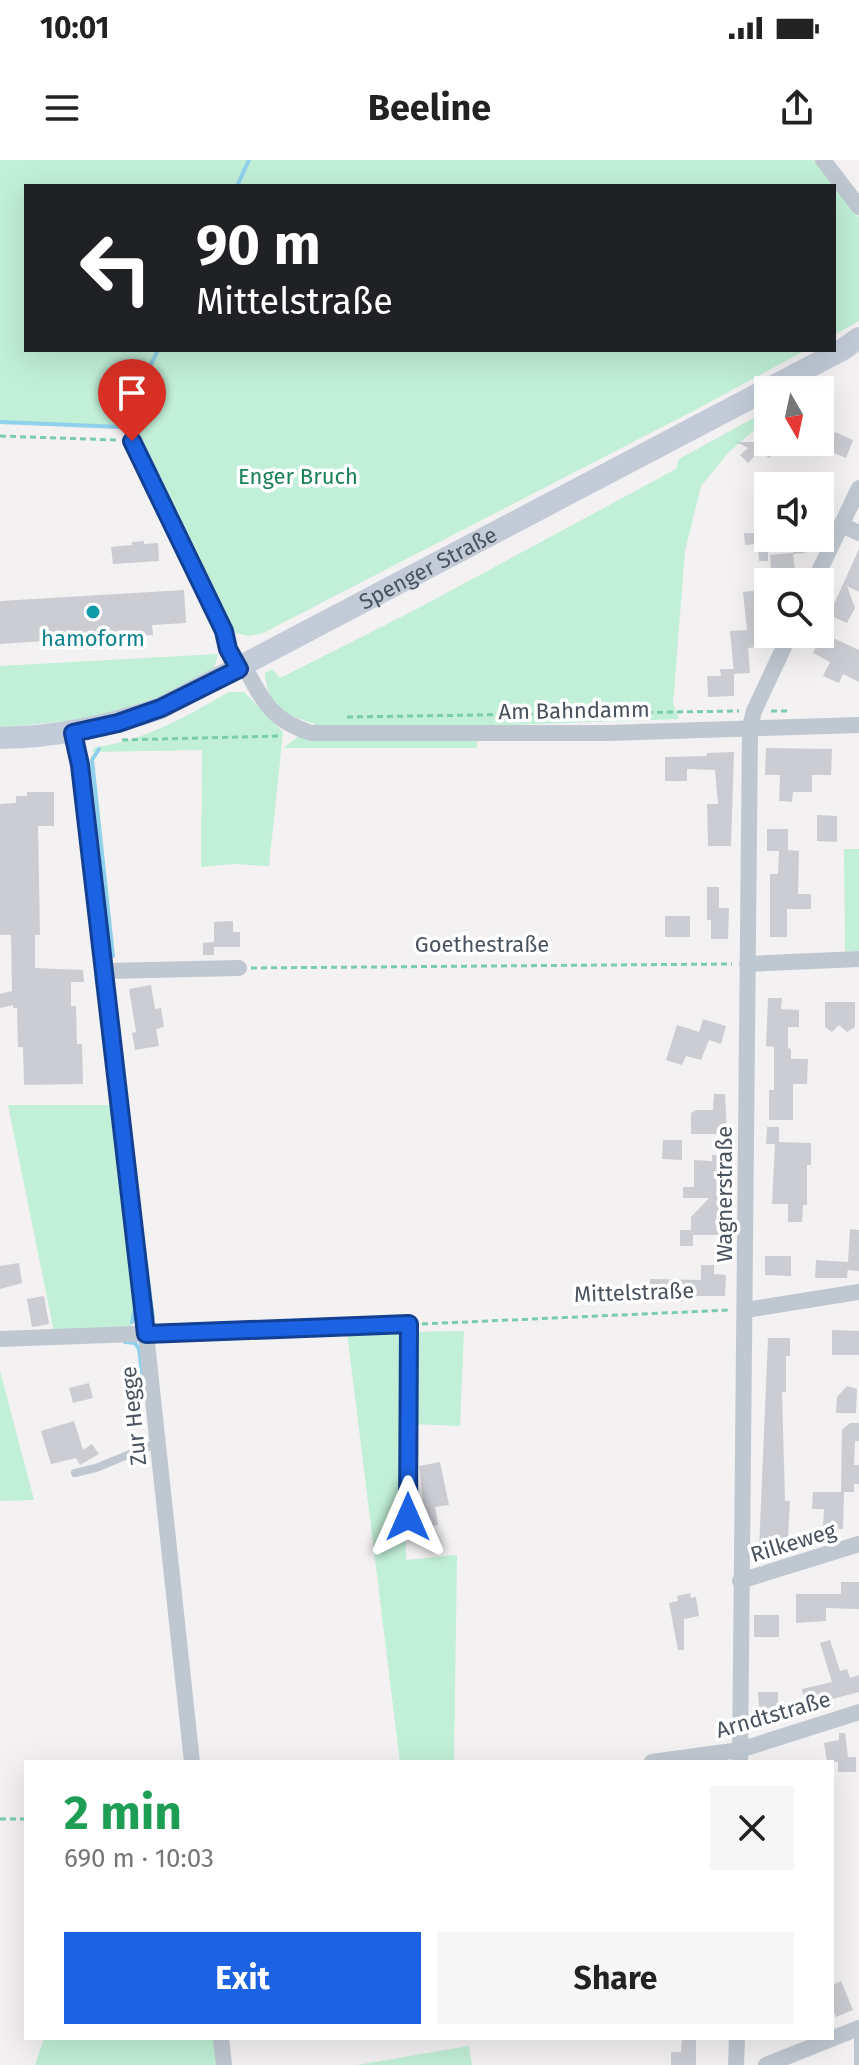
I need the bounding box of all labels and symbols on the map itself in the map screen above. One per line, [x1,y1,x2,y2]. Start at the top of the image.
pin [98,359,166,441]
north arrow [754,376,834,456]
park label: Enger Bruch [238,463,358,490]
street label: Spenger Straße [354,521,502,615]
marker: hamoform [84,603,102,621]
place label: hamoform [41,625,145,652]
street label: Am Bahndamm [498,696,650,725]
street label: Goethestraße [415,931,549,958]
street label: Wagnerstraße [711,1126,738,1262]
street label: Mittelstraße [573,1277,695,1308]
street label: Zur Hegge [115,1365,152,1467]
position arrow [366,1475,450,1559]
street label: Rilkeweg [747,1517,840,1568]
street label: Arndtstraße [713,1685,834,1744]

